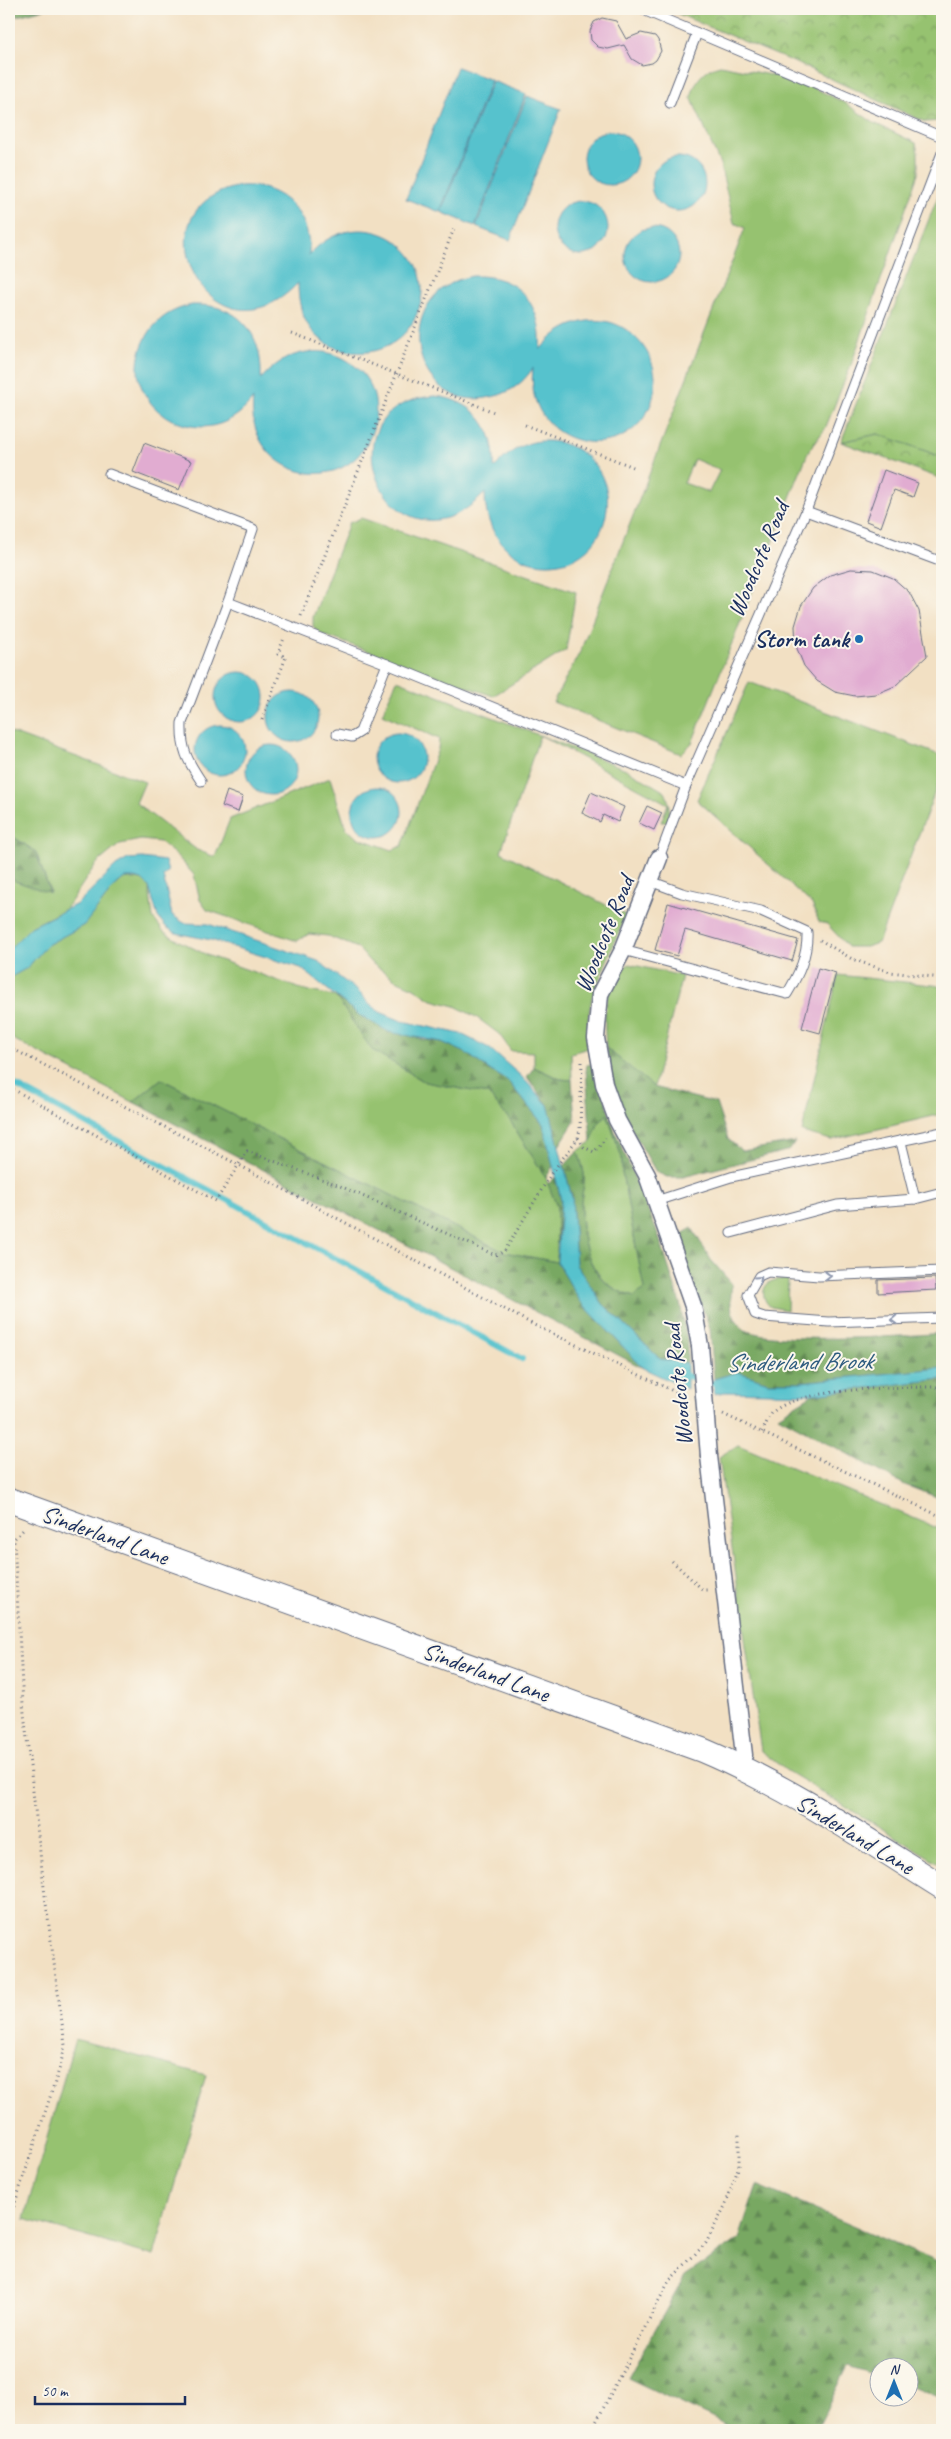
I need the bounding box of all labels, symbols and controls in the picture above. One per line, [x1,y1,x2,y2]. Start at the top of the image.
street label: Woodcote Road [720,493,797,621]
place label: Storm tank [754,624,851,654]
marker: Storm tank [853,633,865,645]
street label: Woodcote Road [567,868,642,996]
one-way arrow [825,1271,833,1281]
one-way arrow [753,1276,762,1285]
one-way arrow [889,1314,897,1325]
street label: Woodcote Road [656,1319,699,1447]
water label: Sinderland Brook [726,1345,876,1379]
street label: Sinderland Lane [38,1498,174,1573]
street label: Sinderland Lane [419,1635,555,1710]
street label: Sinderland Lane [790,1787,921,1882]
north arrow [868,2356,918,2406]
text: N [890,2361,901,2378]
scale bar [35,2374,185,2406]
text: 50 m [42,2382,69,2401]

